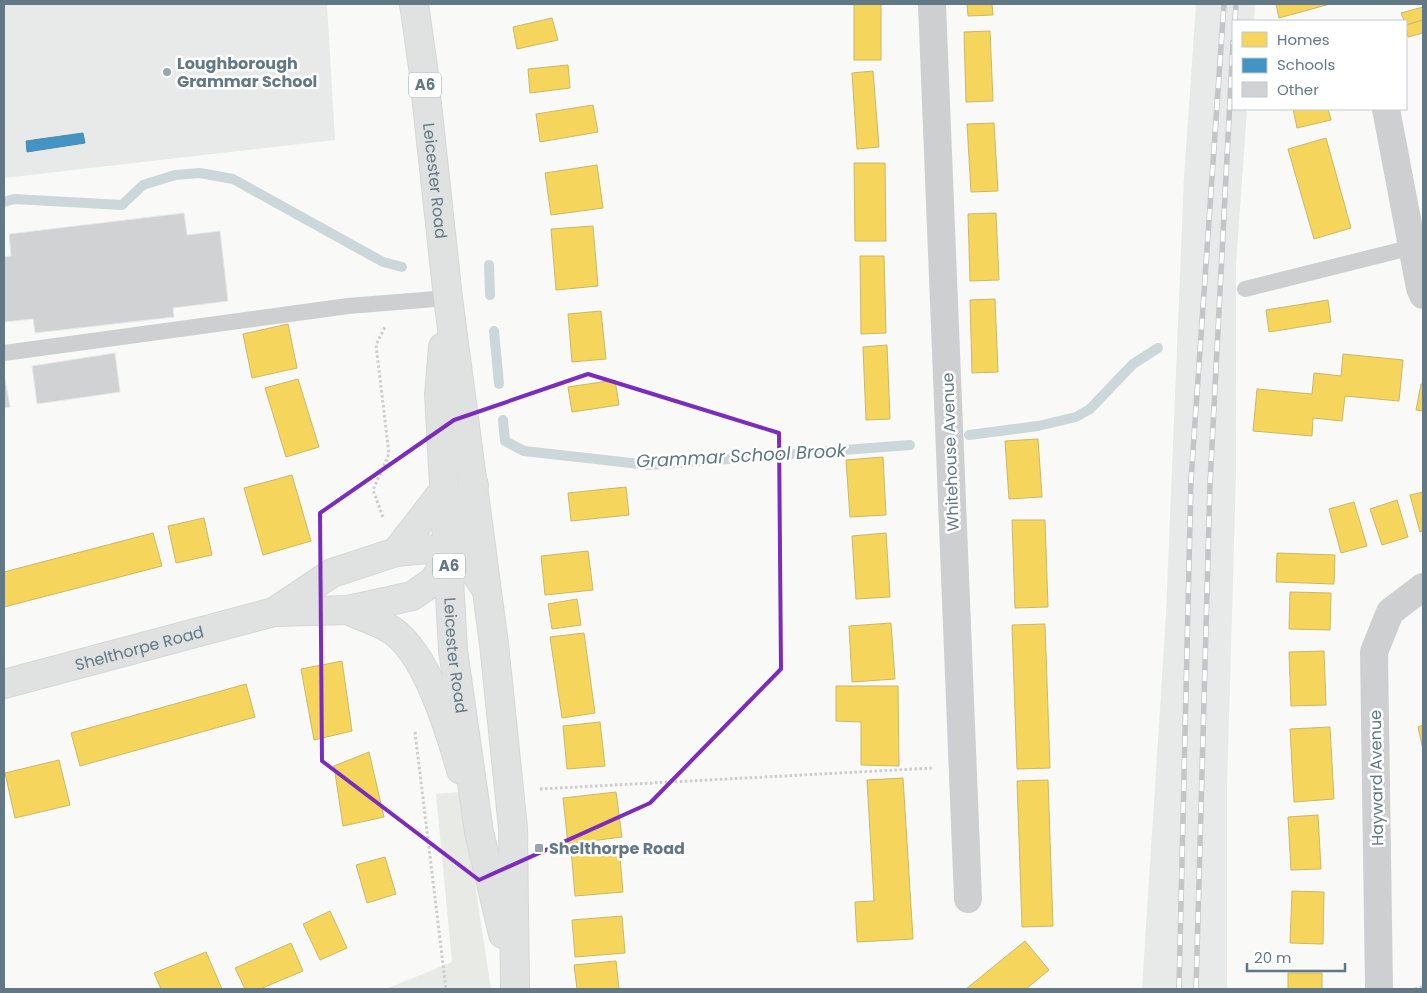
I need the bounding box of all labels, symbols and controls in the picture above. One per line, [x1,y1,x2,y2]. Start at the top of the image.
legend [1232,20,1407,110]
text: Homes [1277,29,1330,50]
place label: Loughborough Grammar School [177,52,317,93]
text: Schools [1277,54,1335,75]
marker: Loughborough Grammar School [161,66,173,78]
road number: A6 [409,72,441,98]
text: Other [1277,79,1319,100]
street label: Leicester Road [417,122,453,240]
street label: Whitehouse Avenue [936,372,965,532]
water label: Grammar School Brook [635,437,847,473]
road number: A6 [433,554,465,578]
street label: Leicester Road [438,597,473,715]
street label: Shelthorpe Road [72,620,206,677]
street label: Hayward Avenue [1364,710,1389,846]
place label: Shelthorpe Road [549,837,685,860]
marker: Shelthorpe Road [533,842,545,854]
scale bar [1247,940,1344,972]
text: 20 m [1254,947,1292,968]

